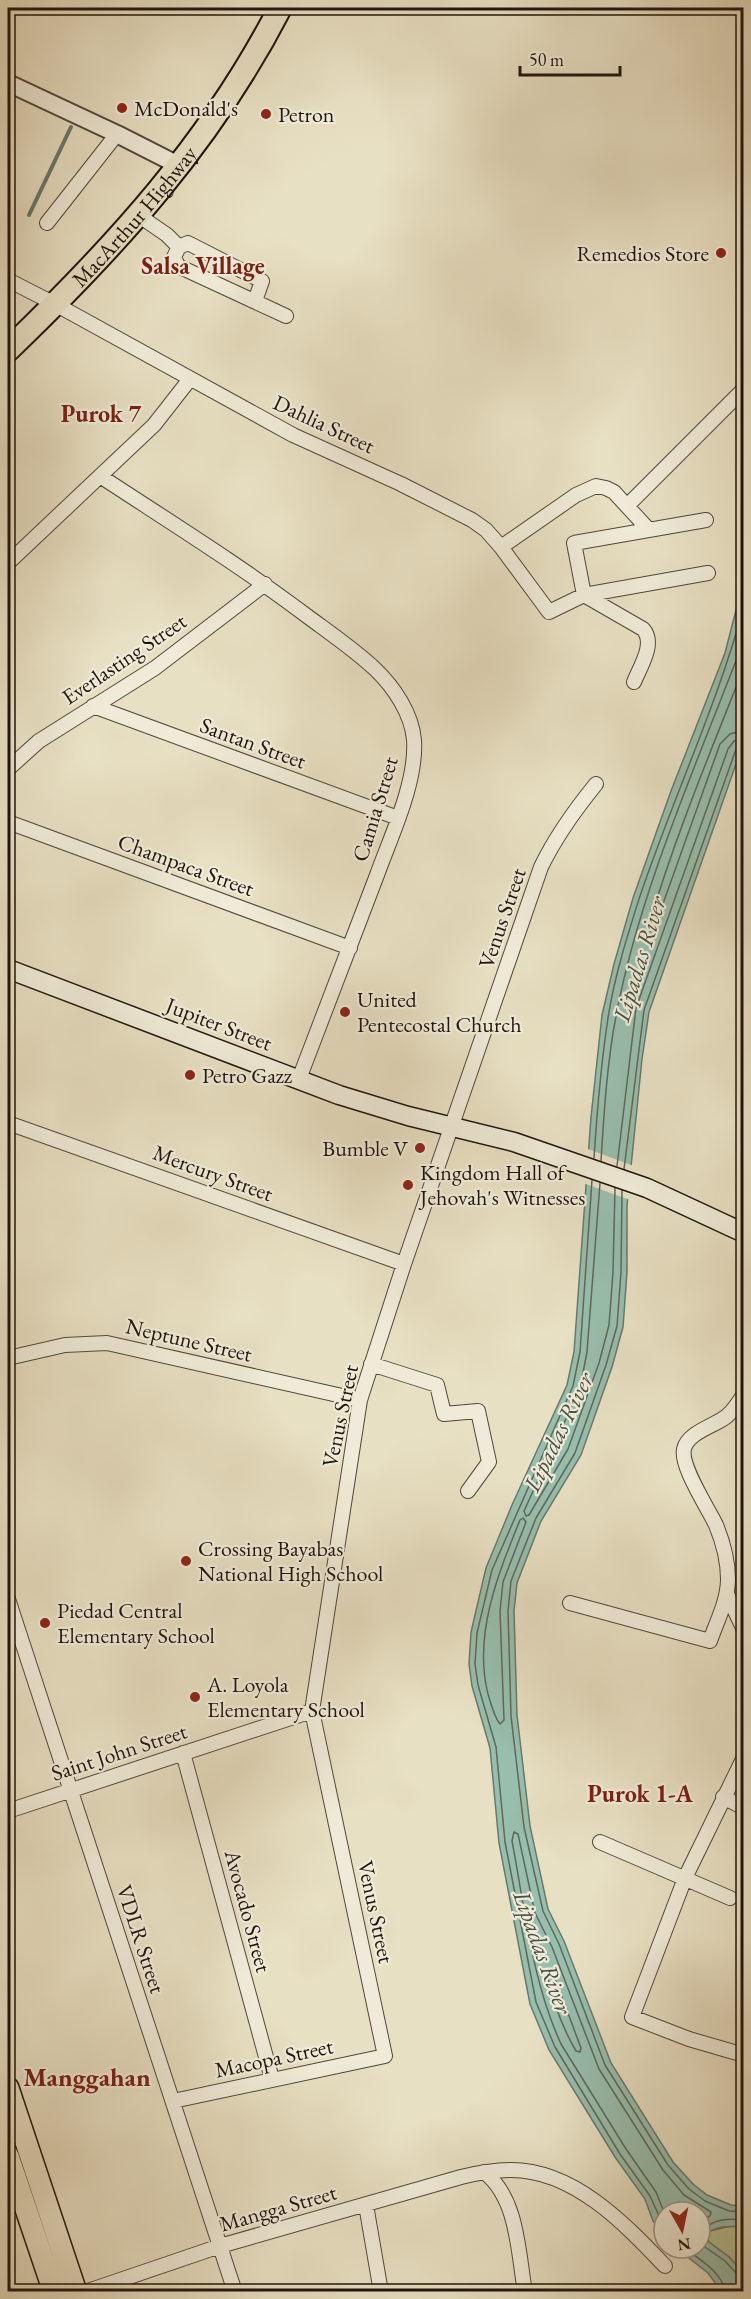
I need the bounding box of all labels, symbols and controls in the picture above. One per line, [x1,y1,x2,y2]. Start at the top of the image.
scale bar [520,39,620,77]
text: 50 m [529,48,564,71]
place label: McDonald's [134,94,238,123]
place label: Petron [278,100,335,129]
marker: McDonald's [115,101,129,115]
marker: Petron [259,107,273,121]
street label: MacArthur Highway [65,139,203,293]
place label: Remedios Store [576,239,709,268]
marker: Remedios Store [714,246,728,260]
district label: Salsa Village [141,250,265,282]
street label: Dahlia Street [269,388,380,460]
district label: Purok 7 [61,398,142,429]
street label: Everlasting Street [56,607,192,711]
street label: Santan Street [196,710,310,776]
street label: Camia Street [345,753,405,865]
street label: Champaca Street [114,827,258,903]
street label: Venus Street [471,864,533,972]
water label: Lipadas River [605,891,673,1026]
place label: United Pentecostal Church [357,985,522,1039]
street label: Jupiter Street [160,990,276,1058]
marker: United Pentecostal Church [338,1005,352,1019]
place label: Petro Gazz [202,1061,293,1090]
marker: Petro Gazz [183,1068,197,1082]
place label: Bumble V [322,1134,408,1163]
street label: Mercury Street [149,1138,277,1208]
marker: Bumble V [413,1141,427,1155]
place label: Kingdom Hall of Jehovah's Witnesses [418,1158,585,1212]
marker: Kingdom Hall of Jehovah's Witnesses [401,1178,415,1192]
street label: Neptune Street [123,1311,255,1369]
street label: Venus Street [315,1362,365,1470]
water label: Lipadas River [515,1365,601,1498]
place label: Crossing Bayabas National High School [198,1534,383,1588]
marker: Crossing Bayabas National High School [179,1554,193,1568]
place label: Piedad Central Elementary School [57,1596,215,1650]
marker: Piedad Central Elementary School [38,1616,52,1630]
place label: A. Loyola Elementary School [206,1670,365,1724]
marker: A. Loyola Elementary School [188,1690,202,1704]
street label: Saint John Street [47,1716,191,1788]
district label: Purok 1-A [587,1778,693,1809]
street label: Avocado Street [217,1846,278,1976]
street label: Venus Street [351,1858,401,1966]
street label: VDLR Street [110,1881,172,1997]
water label: Lipadas River [506,1885,580,2020]
street label: Macopa Street [212,2031,336,2085]
district label: Manggahan [23,2060,151,2094]
street label: Mangga Street [216,2177,340,2239]
north arrow [652,2200,712,2260]
text: N [676,2233,692,2256]

